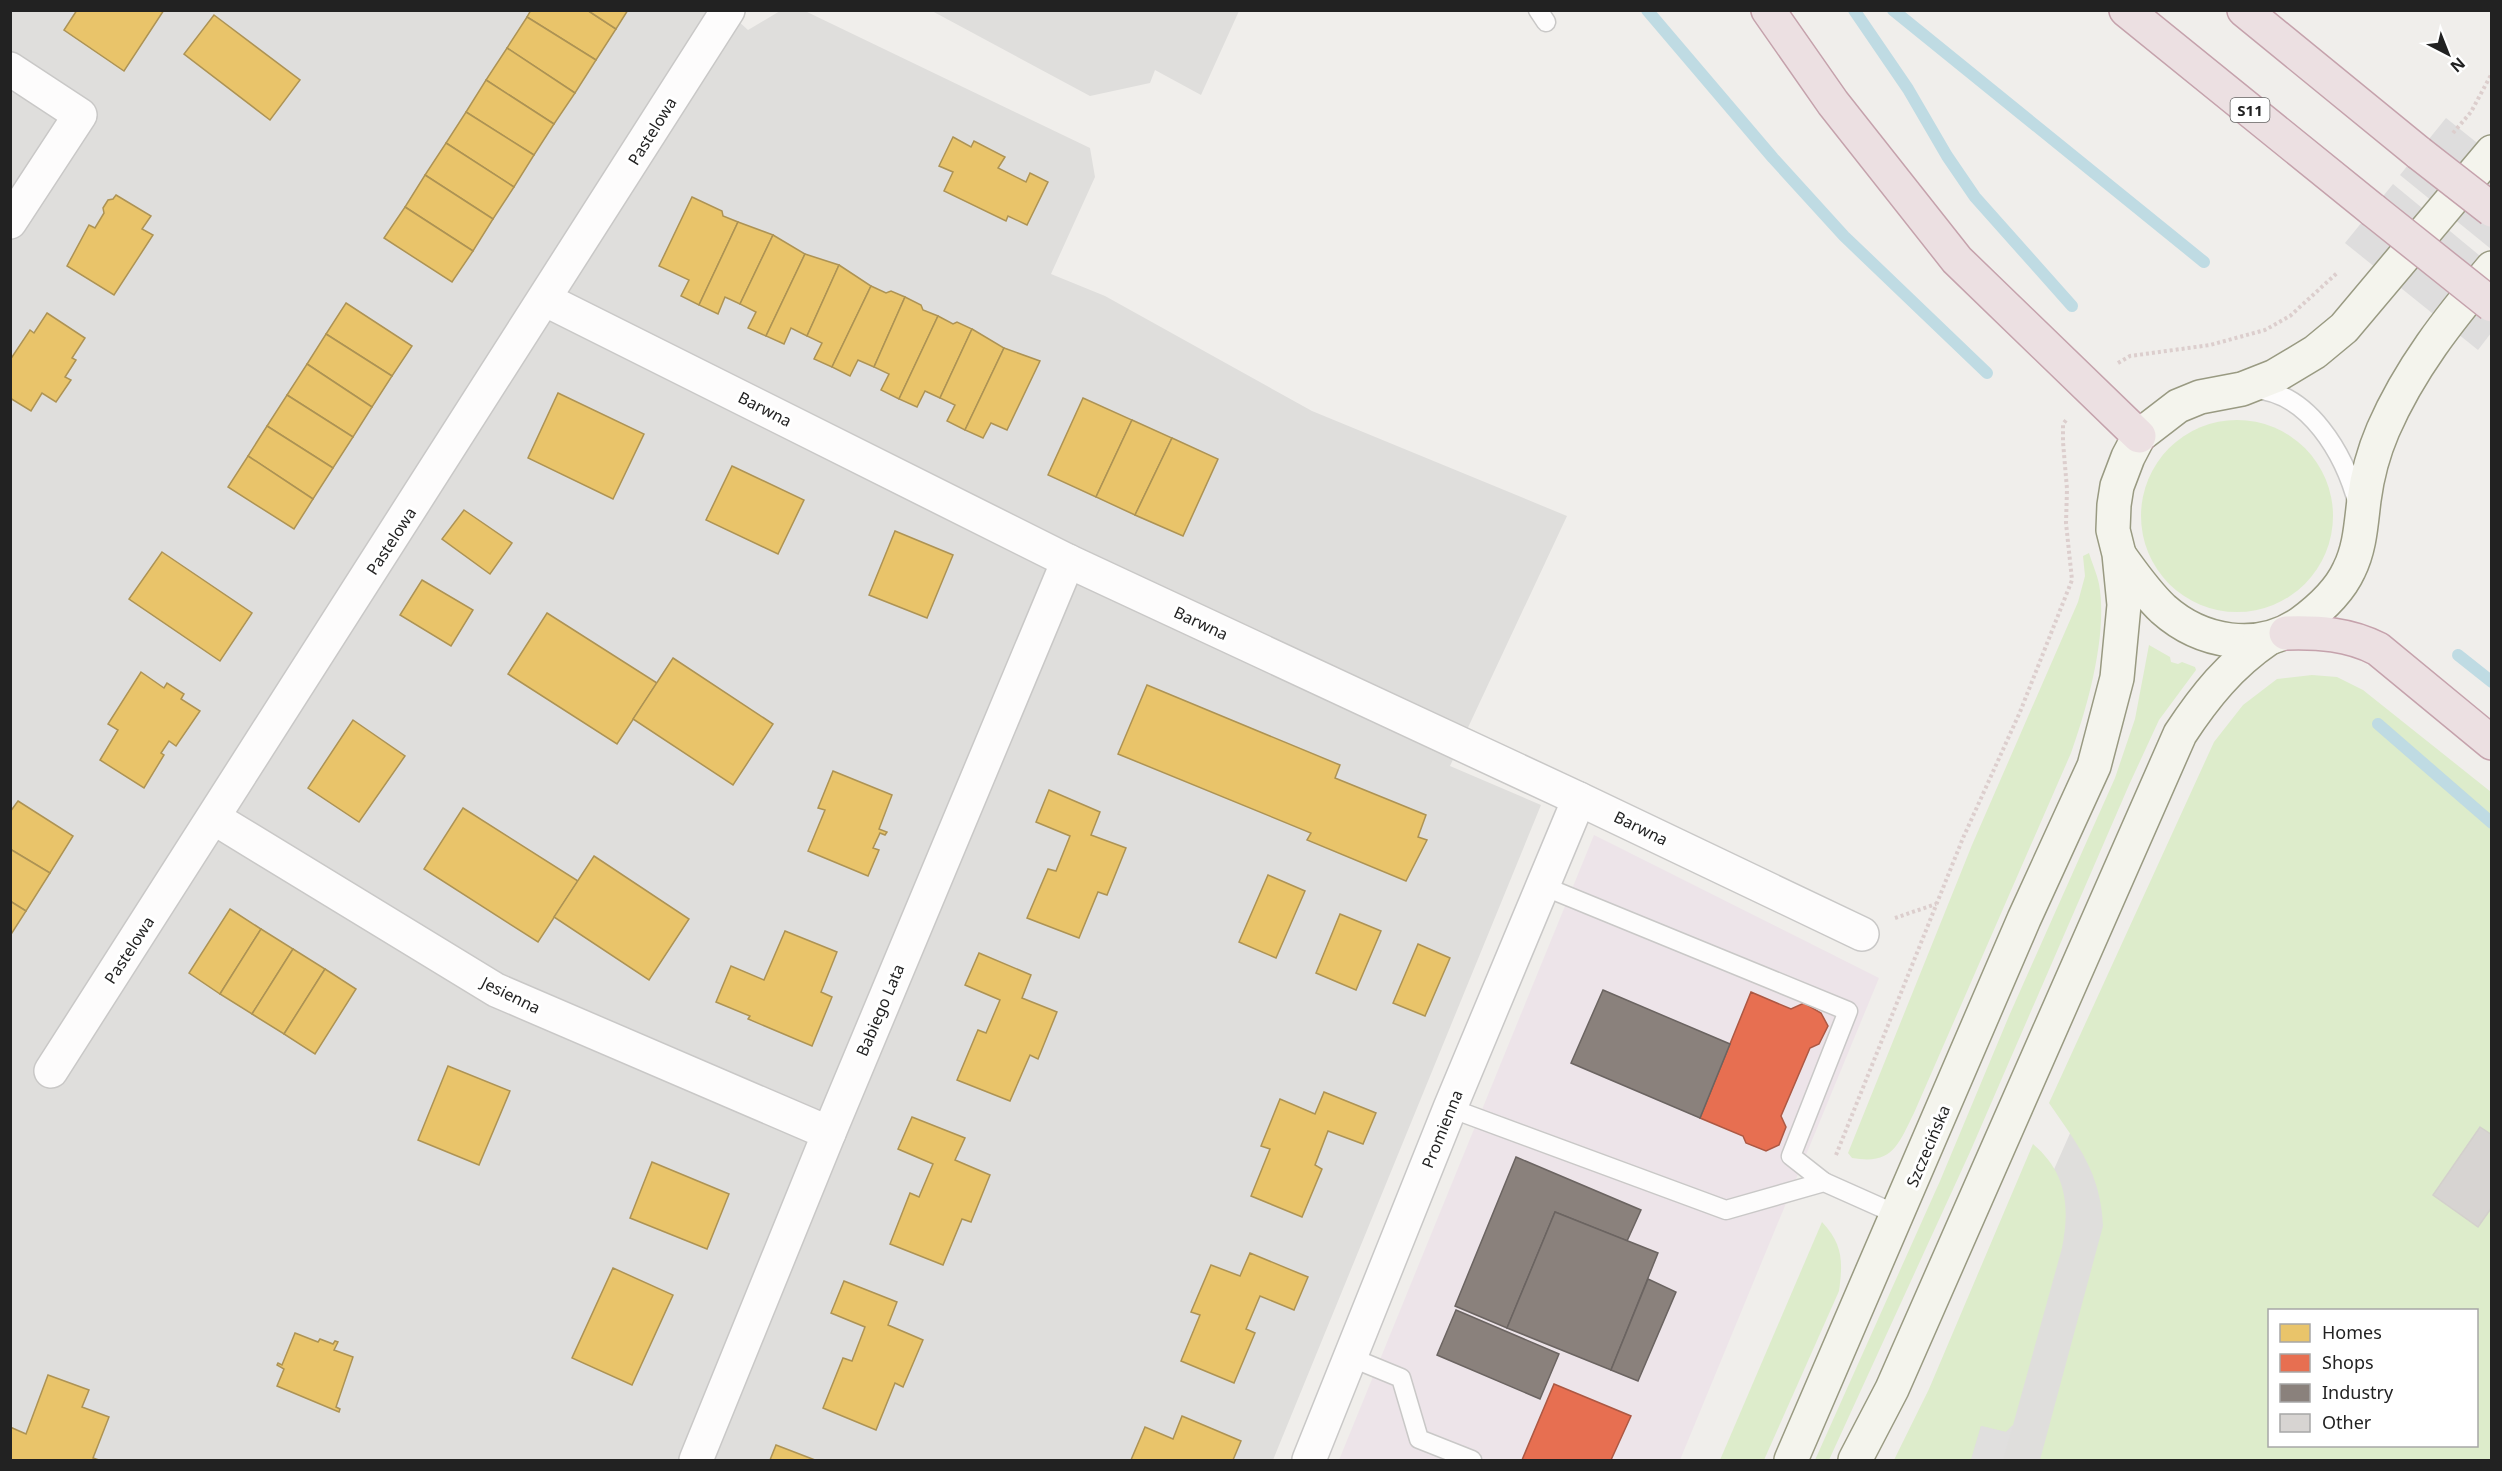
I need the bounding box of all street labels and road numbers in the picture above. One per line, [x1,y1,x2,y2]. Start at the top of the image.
street label: Pastelowa [622,93,682,169]
road number: S11 [2230,98,2270,122]
street label: Barwna [734,386,796,432]
street label: Pastelowa [361,503,421,579]
street label: Barwna [1170,601,1232,645]
street label: Barwna [1610,806,1672,850]
street label: Pastelowa [99,912,159,988]
street label: Babiego Lata [851,961,909,1059]
street label: Jesienna [476,970,544,1019]
street label: Promienna [1416,1087,1468,1171]
street label: Szczecińska [1901,1101,1955,1191]

